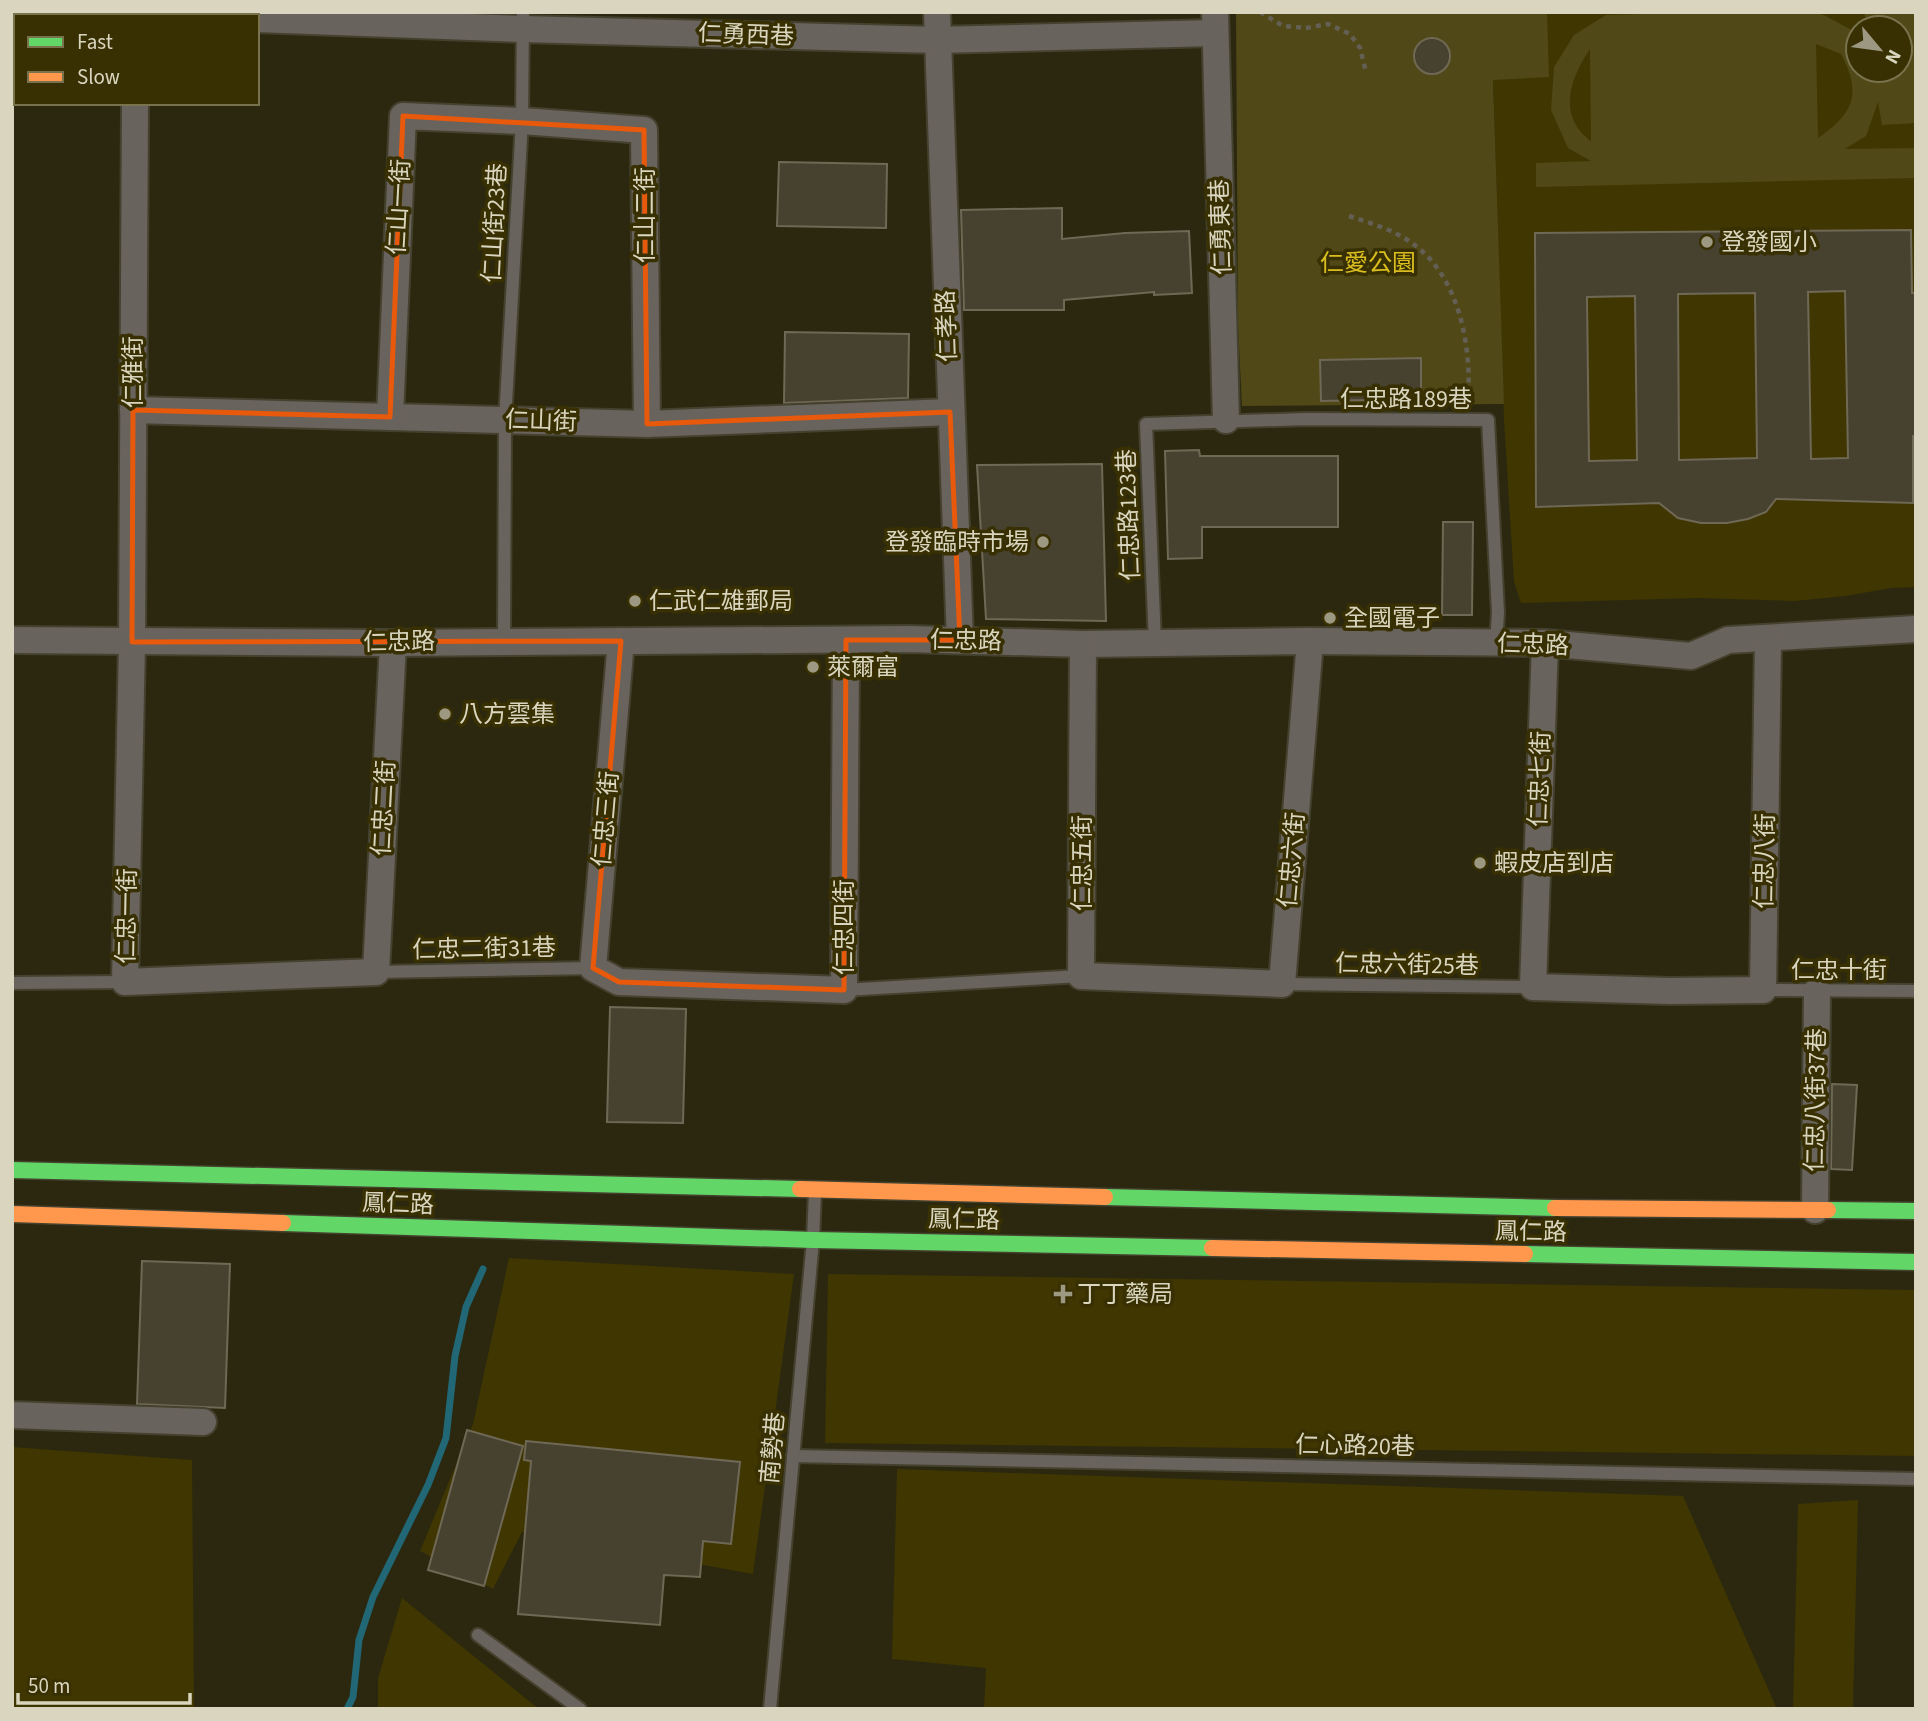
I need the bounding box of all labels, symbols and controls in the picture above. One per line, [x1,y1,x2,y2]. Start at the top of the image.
legend [14,14,259,105]
north arrow [1844,14,1914,84]
street label: 仁勇西巷 [697,16,795,54]
text: Fast [77,27,113,57]
text: N [1878,44,1907,69]
text: Slow [77,62,120,92]
street label: 仁山一街 [379,158,419,256]
street label: 仁山街23巷 [474,162,516,284]
street label: 仁山二街 [628,167,663,263]
street label: 仁勇東巷 [1202,178,1240,276]
place label: 登發國小 [1721,225,1817,260]
marker: 登發國小 [1699,234,1715,250]
park label: 仁愛公園 [1320,246,1416,281]
street label: 仁孝路 [928,289,966,363]
street label: 仁雅街 [116,336,151,408]
street label: 仁忠路189巷 [1340,382,1472,417]
street label: 仁山街 [504,402,578,440]
street label: 仁忠路123巷 [1109,449,1149,581]
place label: 登發臨時市場 [885,525,1029,560]
marker: 登發臨時市場 [1035,534,1051,550]
place label: 仁武仁雄郵局 [649,584,793,619]
marker: 仁武仁雄郵局 [627,593,643,609]
place label: 全國電子 [1344,601,1440,636]
marker: 全國電子 [1322,610,1338,626]
street label: 仁忠路 [930,623,1002,659]
street label: 仁忠路 [363,624,435,660]
street label: 仁忠路 [1496,626,1570,664]
place label: 萊爾富 [827,650,899,685]
marker: 萊爾富 [805,659,821,675]
place label: 八方雲集 [459,697,555,732]
marker: 八方雲集 [437,706,453,722]
street label: 仁忠七街 [1521,730,1559,828]
street label: 仁忠二街 [364,759,404,857]
street label: 仁忠三街 [584,770,628,868]
street label: 仁忠六街 [1270,811,1314,909]
street label: 仁忠八街 [1747,813,1783,909]
street label: 仁忠五街 [1065,815,1100,911]
place label: 蝦皮店到店 [1494,846,1614,881]
marker: 蝦皮店到店 [1472,855,1488,871]
street label: 仁忠一街 [109,868,145,964]
street label: 仁忠四街 [827,879,862,975]
street label: 仁忠二街31巷 [412,930,556,968]
street label: 仁忠六街25巷 [1335,946,1479,984]
street label: 仁忠十街 [1791,953,1887,988]
street label: 仁忠八街37巷 [1797,1028,1835,1172]
street label: 鳳仁路 [361,1185,435,1223]
street label: 鳳仁路 [928,1202,1000,1238]
street label: 鳳仁路 [1495,1214,1567,1250]
place label: 丁丁藥局 [1077,1277,1173,1312]
marker: 丁丁藥局 [1055,1286,1071,1302]
street label: 南勢巷 [752,1411,794,1485]
street label: 仁心路20巷 [1295,1427,1415,1465]
scale bar [18,1662,189,1706]
text: 50 m [28,1671,70,1701]

